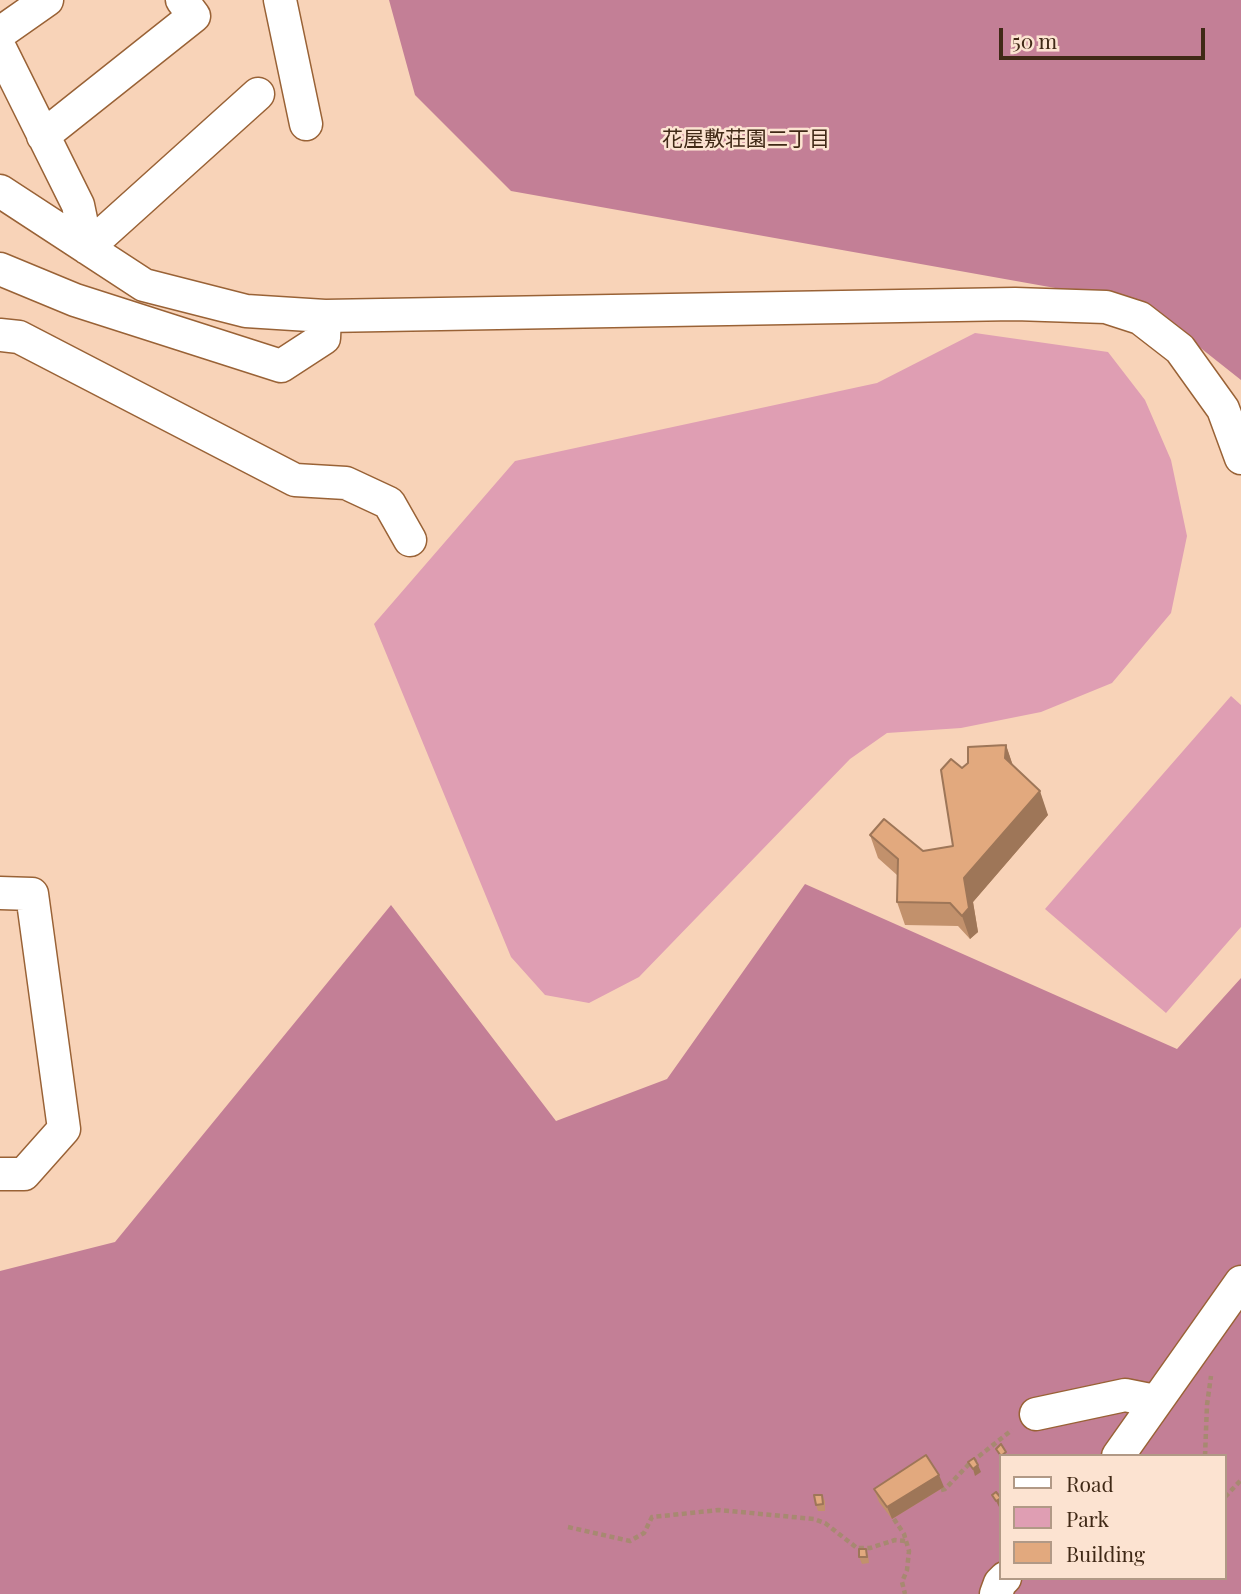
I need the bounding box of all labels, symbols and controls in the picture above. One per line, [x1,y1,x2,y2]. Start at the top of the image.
scale bar [1003,14,1210,58]
text: 50 m [1012,26,1057,54]
district label: 花屋敷荘園二丁目 [662,126,830,152]
legend [1000,1454,1227,1580]
text: Road [1066,1469,1114,1497]
text: Park [1066,1504,1109,1532]
text: Building [1066,1539,1145,1567]

